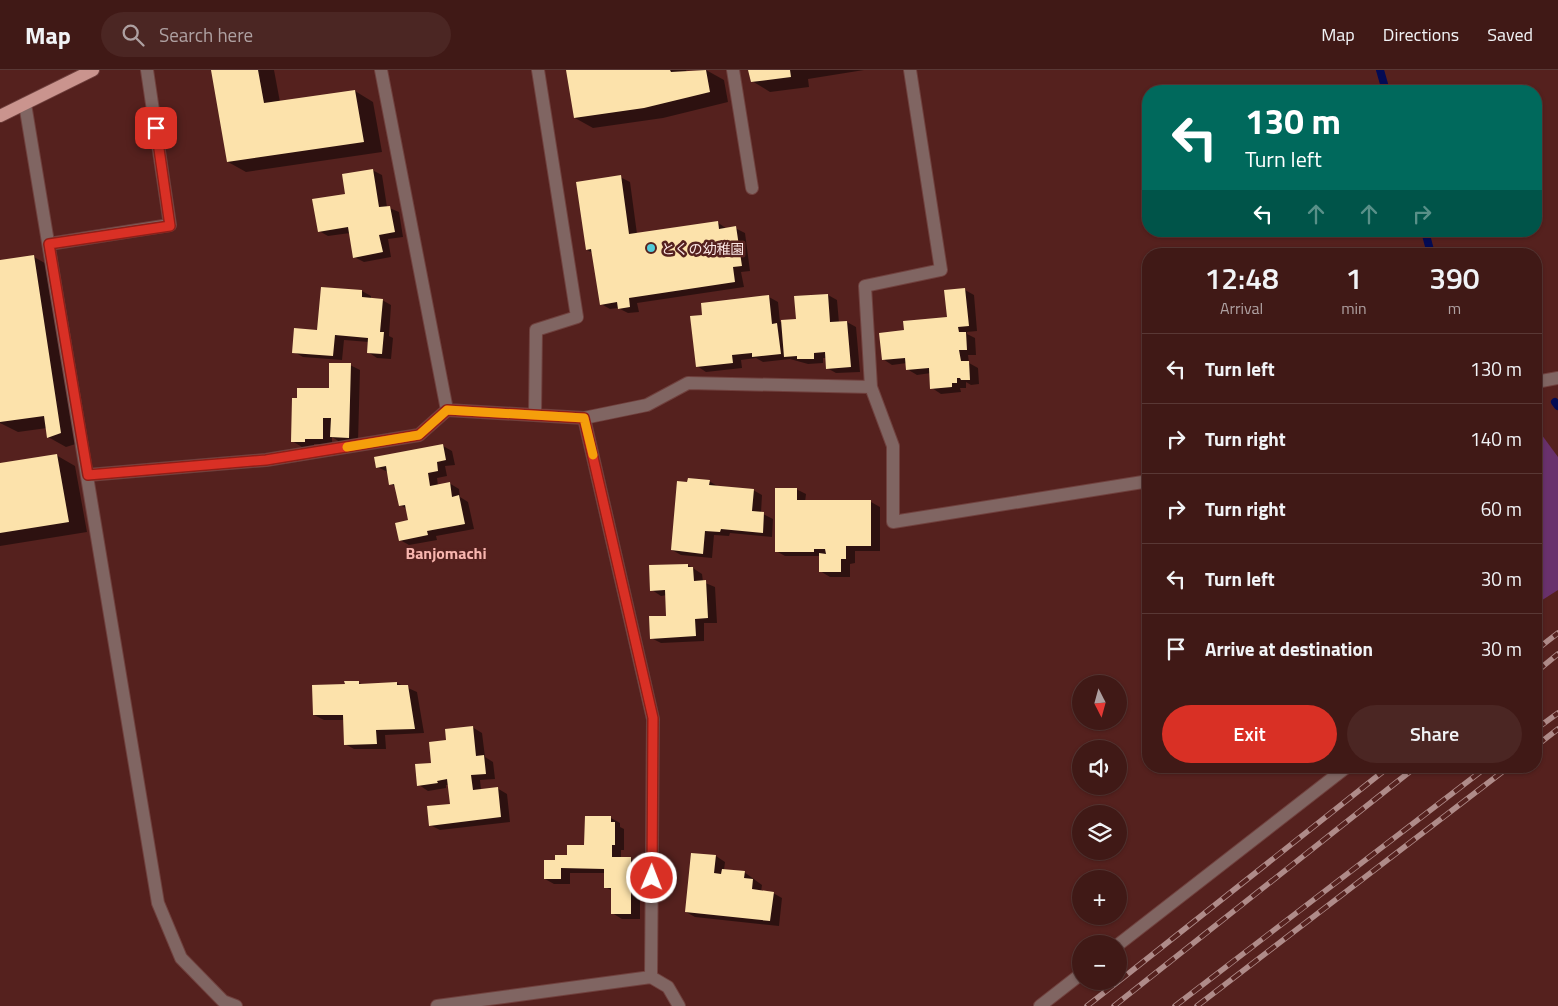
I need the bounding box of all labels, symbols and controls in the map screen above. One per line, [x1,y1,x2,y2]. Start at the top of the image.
search box [101,12,451,57]
text: Map [25,17,71,53]
text: Search here [159,20,253,49]
icon: search [119,21,147,49]
text: Map [1321,21,1355,48]
text: Directions [1383,21,1459,48]
text: Saved [1487,21,1533,48]
text: 130 m [1245,94,1341,148]
icon: left [1162,105,1227,170]
pin [135,107,177,149]
icon: arrive [142,114,170,142]
text: Turn left [1245,142,1322,176]
icon: left [1249,200,1277,228]
icon: ahead [1302,200,1330,228]
icon: ahead [1355,200,1383,228]
icon: right [1408,200,1436,228]
place label: とくの幼稚園 [661,238,745,259]
marker: とくの幼稚園 [645,242,657,254]
text: 12:48 [1204,255,1279,301]
text: 1 [1346,255,1362,301]
text: 390 [1429,255,1480,301]
text: Arrival [1220,296,1263,320]
text: min [1341,296,1367,320]
text: m [1448,296,1461,320]
text: Turn left [1205,354,1275,383]
text: 130 m [1470,354,1522,383]
icon: left [1162,355,1190,383]
text: Turn right [1205,424,1286,453]
text: 140 m [1470,424,1522,453]
icon: right [1162,425,1190,453]
text: Turn right [1205,494,1286,523]
text: 60 m [1481,494,1522,523]
icon: right [1162,495,1190,523]
district label: Banjomachi [405,541,487,565]
text: Turn left [1205,564,1275,593]
text: 30 m [1481,564,1522,593]
icon: left [1162,565,1190,593]
text: Arrive at destination [1205,634,1373,663]
text: 30 m [1481,634,1522,663]
icon: arrive [1162,635,1190,663]
north arrow [1072,675,1128,730]
map controls [1072,675,1127,990]
button: Exit [1162,705,1337,763]
button: Share [1347,705,1522,763]
button: sound [1072,740,1127,795]
button: layers [1072,805,1127,860]
position arrow [625,851,677,903]
button: + [1072,870,1127,925]
button: − [1072,935,1127,990]

